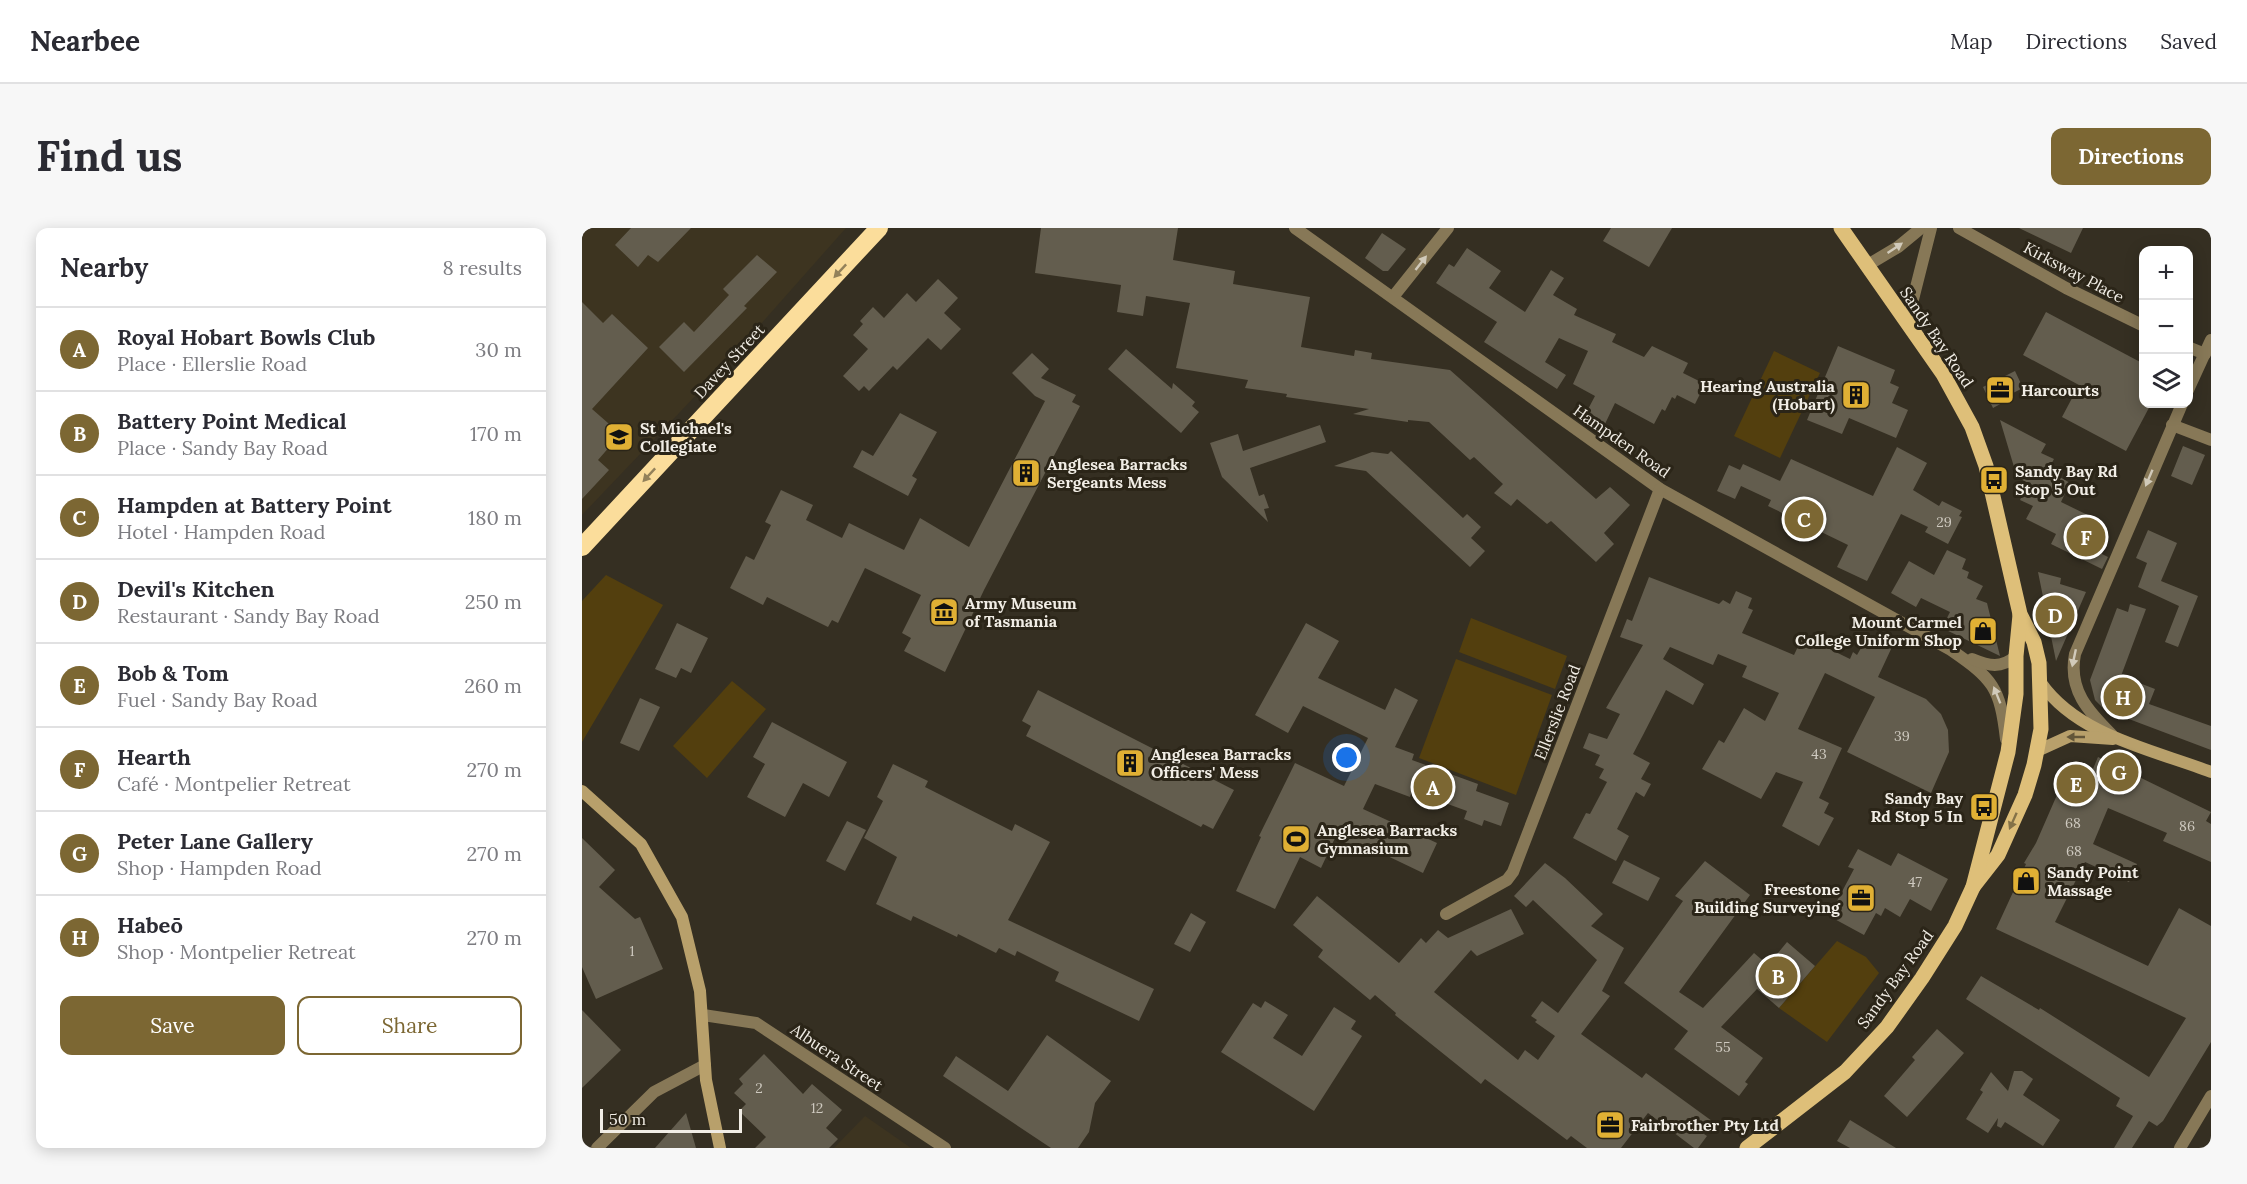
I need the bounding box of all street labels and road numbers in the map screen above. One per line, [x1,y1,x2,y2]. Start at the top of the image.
street label: Kirksway Place [2020,237,2128,307]
street label: Sandy Bay Road [1896,283,1978,391]
street label: Davey Street [689,319,769,402]
street label: Hampden Road [1570,400,1675,482]
street label: Ellerslie Road [1530,661,1585,763]
street label: Sandy Bay Road [1853,925,1938,1032]
street label: Albuera Street [786,1018,887,1096]

